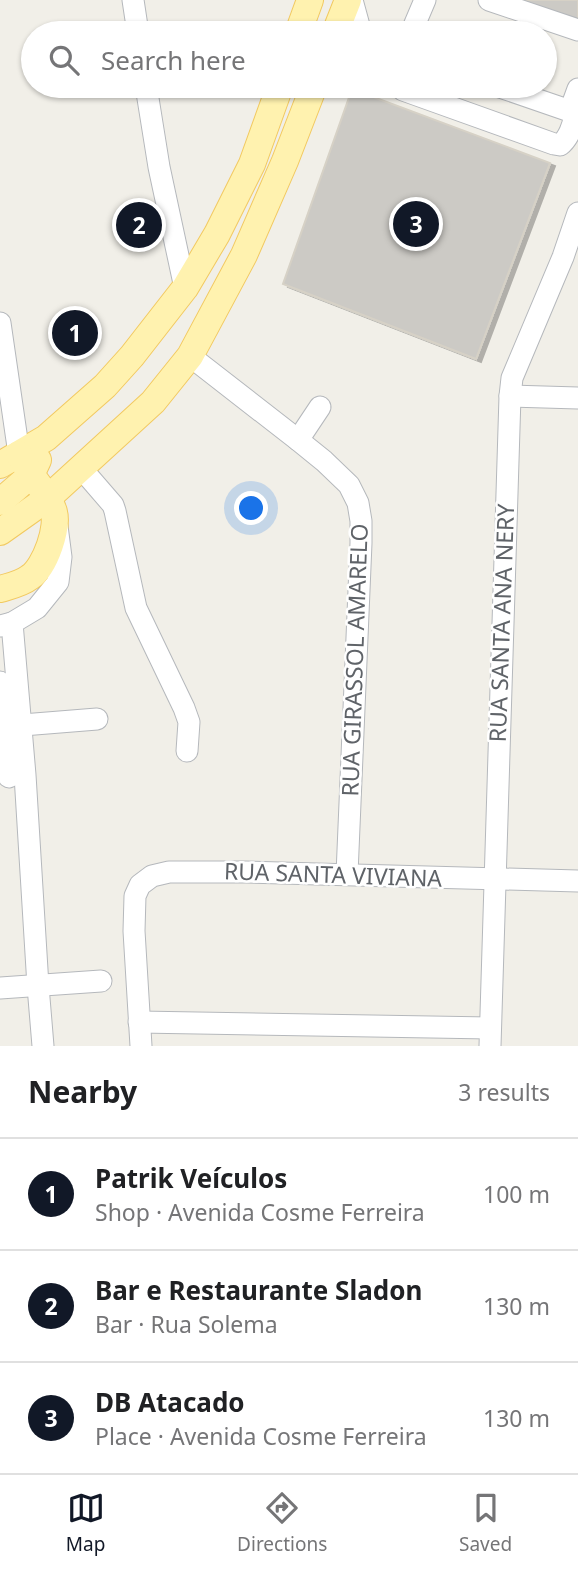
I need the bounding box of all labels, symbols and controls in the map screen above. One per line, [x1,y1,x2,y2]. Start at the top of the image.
search box [21,21,557,98]
icon: search [45,41,83,79]
text: Search here [101,42,246,78]
pin: 3 [393,198,439,250]
pin: 2 [116,199,162,251]
pin: 1 [52,307,98,359]
your location [234,491,268,525]
street label: RUA SANTA ANA NERY [481,502,521,743]
street label: RUA GIRASSOL AMARELO [333,523,375,797]
street label: RUA SANTA VIVIANA [223,854,443,894]
text: Nearby [28,1071,137,1112]
text: 3 results [458,1076,550,1108]
text: Patrik Veículos [95,1160,287,1196]
text: 1 [44,1178,58,1210]
text: 100 m [483,1178,550,1210]
text: Shop · Avenida Cosme Ferreira [95,1196,425,1228]
text: Bar e Restaurante Sladon [95,1272,422,1308]
text: 2 [44,1290,58,1322]
text: 130 m [483,1290,550,1322]
text: Bar · Rua Solema [95,1308,278,1340]
text: DB Atacado [95,1384,245,1420]
text: 3 [44,1402,58,1434]
text: 130 m [483,1402,550,1434]
text: Place · Avenida Cosme Ferreira [95,1420,427,1452]
tab: Map [66,1489,105,1557]
tab: Directions [237,1489,327,1557]
tab: Saved [459,1489,512,1557]

